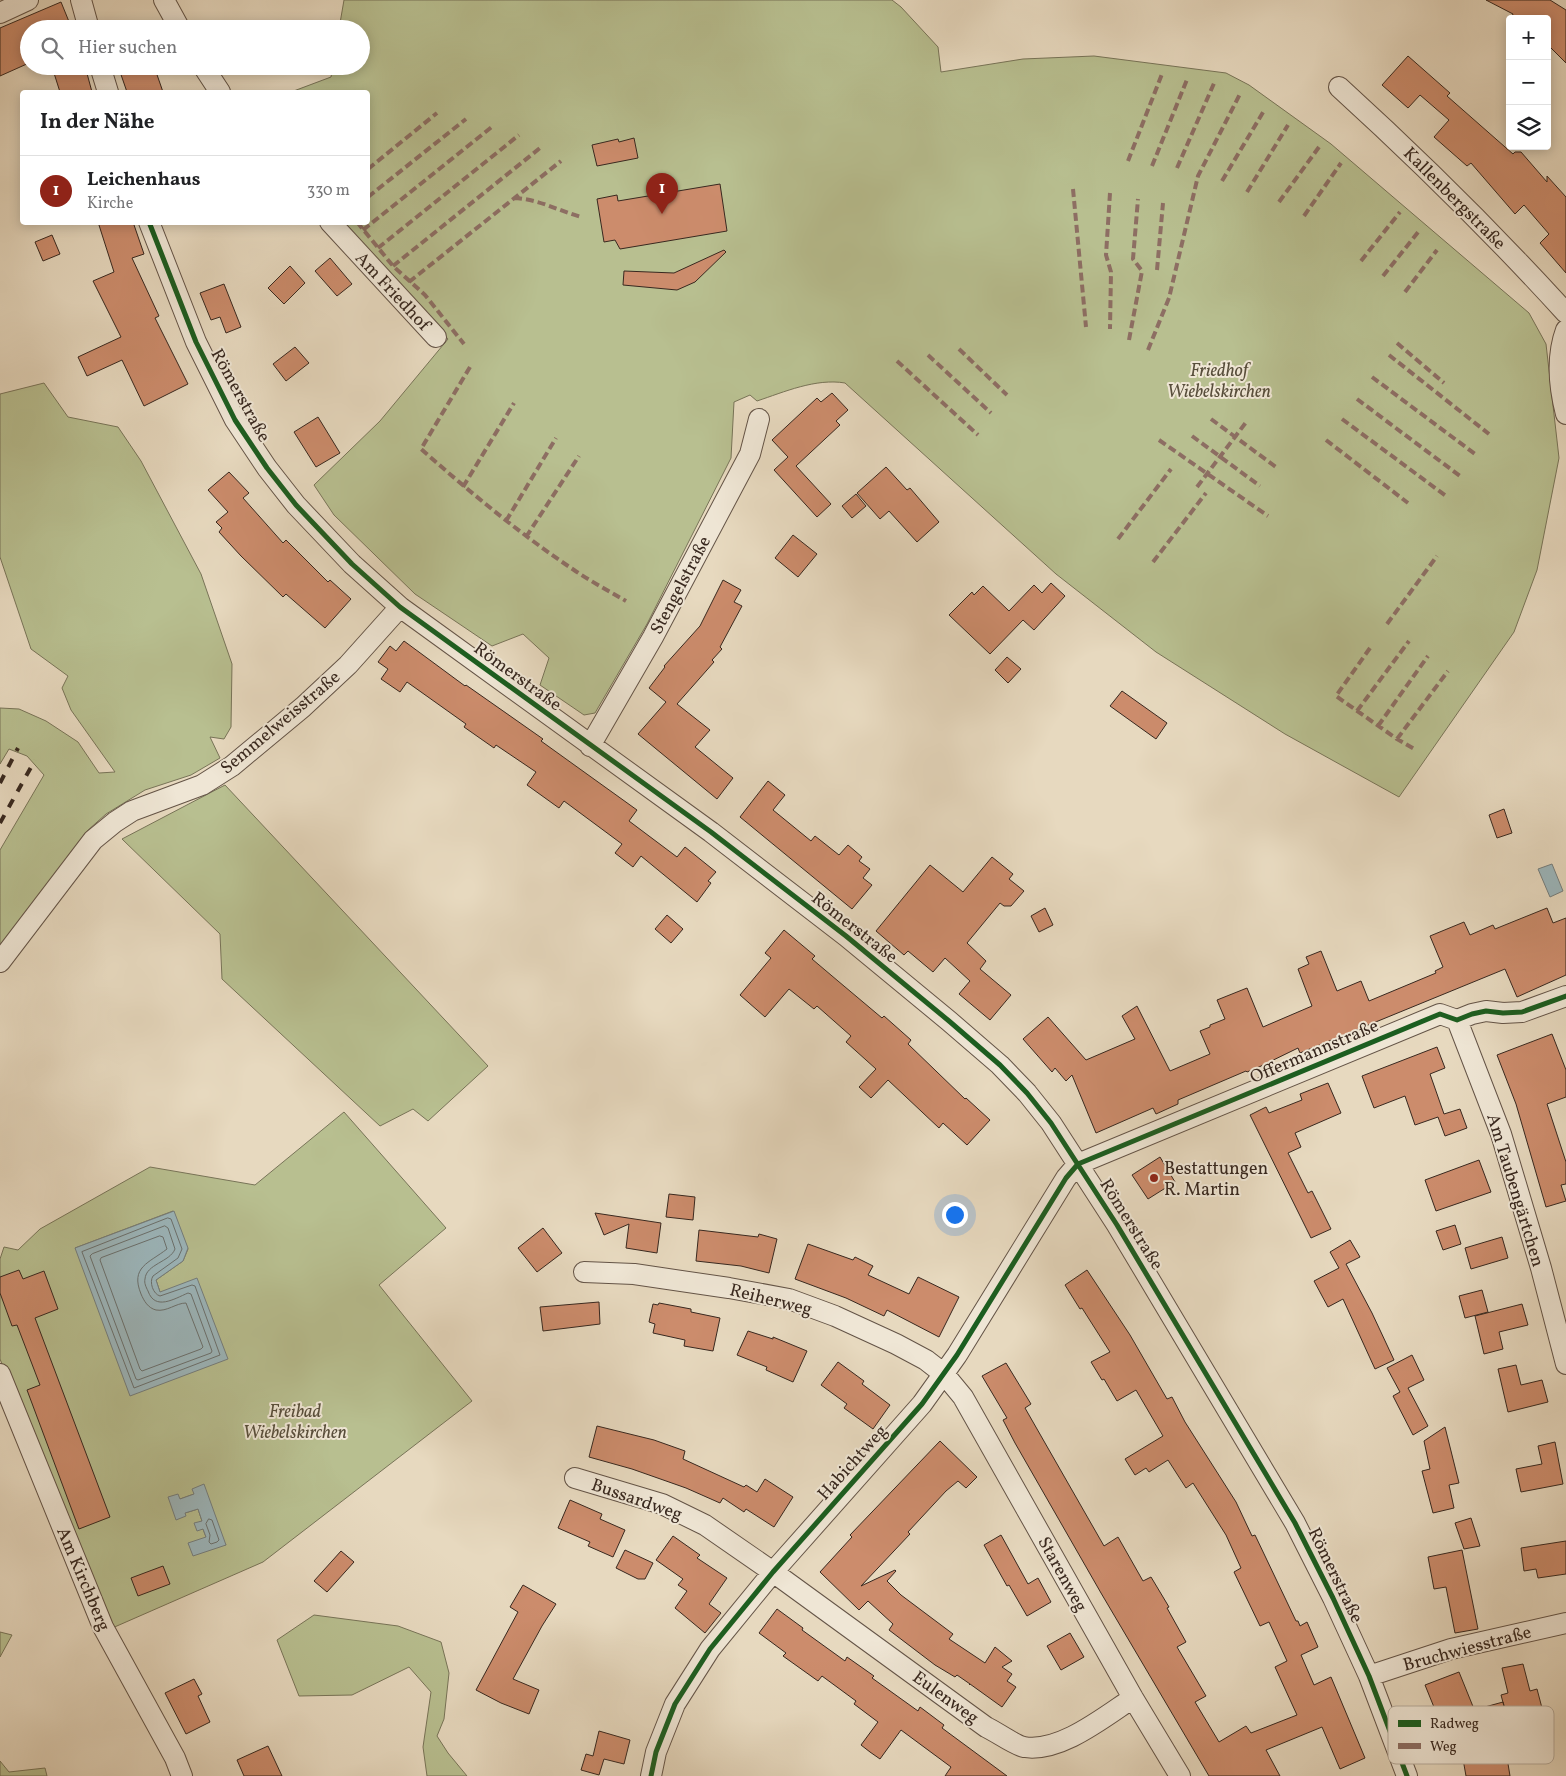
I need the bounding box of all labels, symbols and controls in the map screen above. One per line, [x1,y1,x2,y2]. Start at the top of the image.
map controls [1506,15,1551,150]
button: + [1506,15,1551,60]
search box [20,20,370,75]
icon: search [38,34,66,62]
text: Hier suchen [78,35,177,61]
button: − [1506,60,1551,105]
button: layers [1506,105,1551,150]
text: In der Nähe [40,108,155,137]
street label: Kallenbergstraße [1397,142,1511,256]
text: Leichenhaus [87,167,201,193]
pin: 1 [646,173,678,214]
text: 1 [53,180,59,202]
text: 330 m [307,180,350,202]
text: Kirche [87,193,133,215]
street label: Am Friedhof [349,247,436,338]
street label: Römerstraße [204,344,276,447]
park label: Friedhof Wiebelskirchen [1167,359,1271,405]
street label: Stengelstraße [645,532,718,639]
street label: Römerstraße [468,637,566,718]
street label: Semmelweisstraße [216,666,346,781]
street label: Römerstraße [806,887,902,970]
street label: Offermannstraße [1246,1014,1383,1091]
street label: Am Taubengärtchen [1479,1111,1550,1270]
place label: Bestattungen R. Martin [1164,1157,1269,1203]
marker: Bestattungen R. Martin [1148,1172,1160,1184]
street label: Römerstraße [1093,1174,1169,1275]
your location [942,1202,968,1228]
street label: Reiherweg [727,1278,815,1323]
park label: Freibad Wiebelskirchen [243,1400,347,1446]
street label: Habichtweg [812,1420,894,1506]
street label: Bussardweg [588,1473,685,1528]
street label: Am Kirchberg [49,1524,116,1635]
street label: Römerstraße [1301,1524,1369,1628]
street label: Starenweg [1031,1532,1093,1617]
street label: Bruchwiesstraße [1400,1620,1534,1679]
street label: Eulenweg [907,1666,983,1731]
legend [1388,1706,1554,1764]
text: Radweg [1430,1715,1479,1734]
text: Weg [1430,1738,1457,1757]

